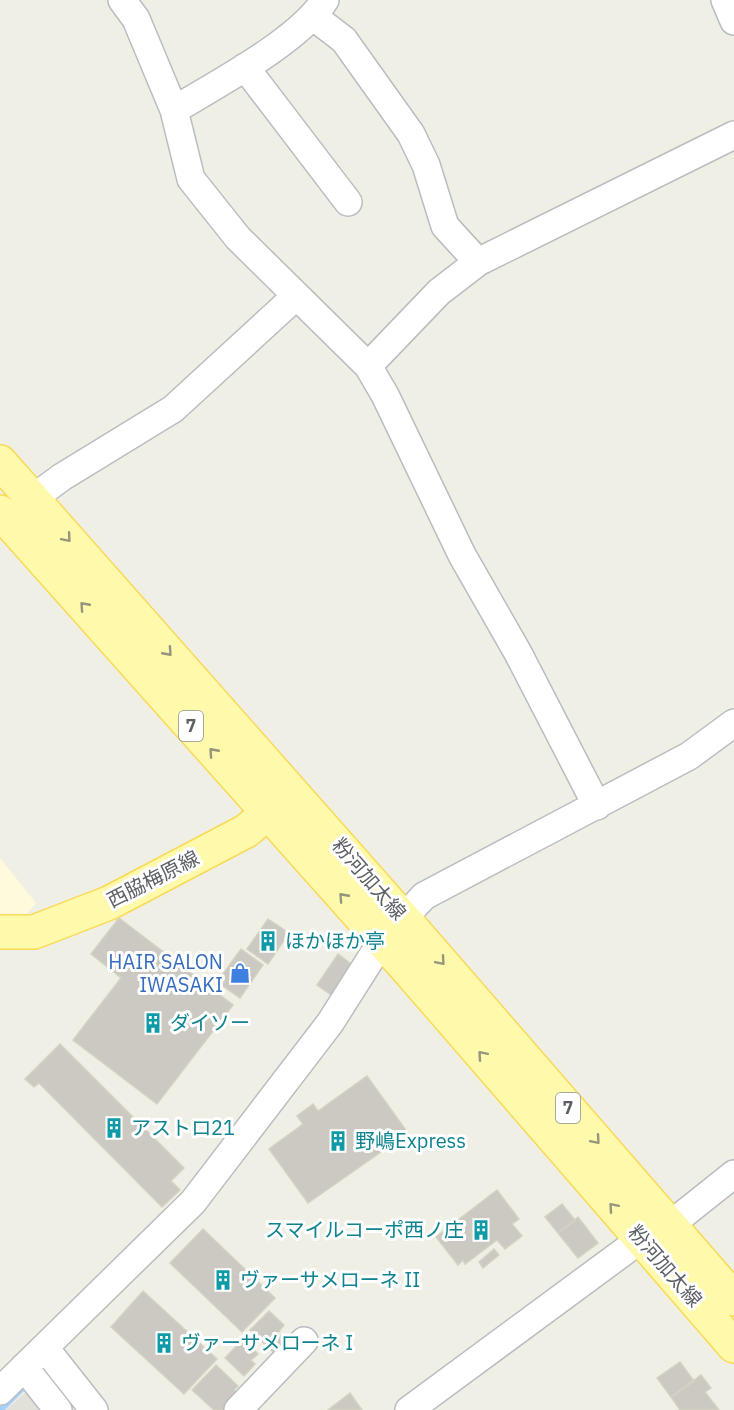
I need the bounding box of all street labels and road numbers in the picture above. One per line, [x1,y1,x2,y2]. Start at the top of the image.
road number: 7 [179,711,203,741]
street label: 粉河加太線 [326,832,412,925]
street label: 西脇梅原線 [102,844,203,913]
road number: 7 [556,1093,580,1123]
street label: 粉河加太線 [622,1219,708,1312]

